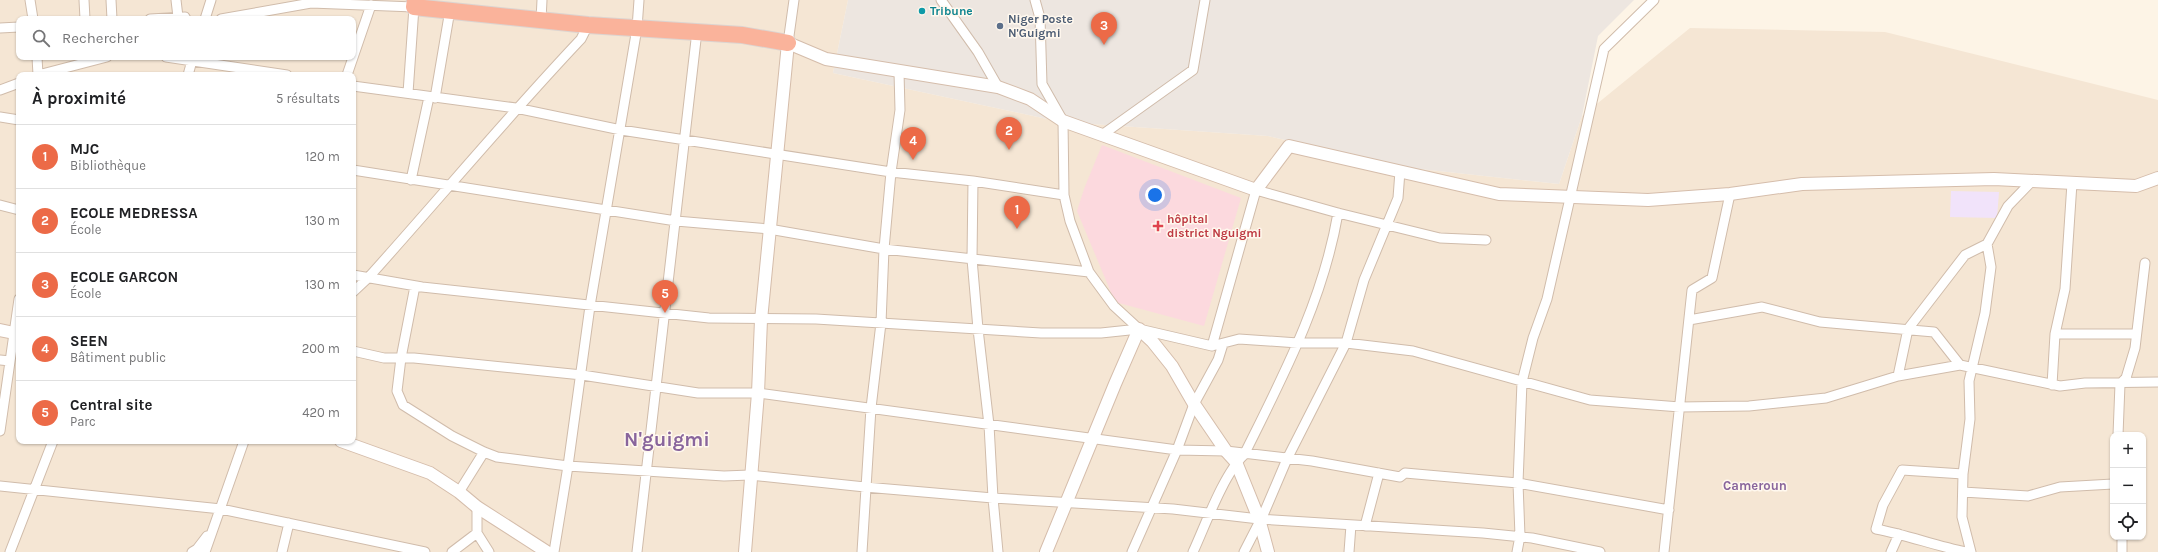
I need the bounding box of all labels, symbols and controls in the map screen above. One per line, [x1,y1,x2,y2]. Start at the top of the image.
place label: Tribune [930,4,973,18]
marker: Tribune [917,6,927,16]
place label: Niger Poste N'Guigmi [1008,12,1073,40]
pin: 3 [1091,12,1117,45]
search box [16,16,356,60]
marker: Niger Poste N'Guigmi [995,21,1005,31]
icon: search [30,27,52,49]
text: Rechercher [62,29,139,47]
text: À proximité [32,88,126,108]
text: 5 résultats [276,91,340,106]
pin: 2 [996,117,1022,150]
pin: 4 [900,127,926,160]
text: MJC [70,140,99,158]
text: 1 [43,149,47,164]
text: 120 m [305,149,340,164]
text: Bibliothèque [70,158,146,173]
your location [1145,185,1165,205]
pin: 1 [1004,196,1030,229]
text: ECOLE MEDRESSA [70,204,198,222]
place label: hôpital district Nguigmi [1167,212,1262,240]
text: 2 [41,213,49,228]
text: 130 m [305,213,340,228]
marker: hôpital district Nguigmi [1152,220,1164,232]
text: École [70,222,101,237]
text: ECOLE GARCON [70,268,178,286]
text: 3 [41,277,49,292]
text: 130 m [305,277,340,292]
pin: 5 [652,280,678,313]
text: École [70,286,101,301]
text: SEEN [70,332,108,350]
text: 4 [41,341,49,356]
text: 200 m [302,341,340,356]
text: Bâtiment public [70,350,166,365]
text: Central site [70,396,152,414]
text: 5 [41,405,49,420]
text: 420 m [302,405,340,420]
text: Parc [70,414,96,429]
district label: N'guigmi [624,428,710,451]
map controls [2110,432,2146,540]
button: + [2110,432,2146,468]
button: − [2110,468,2146,504]
district label: Cameroun [1723,478,1787,493]
button: locate [2110,504,2146,540]

